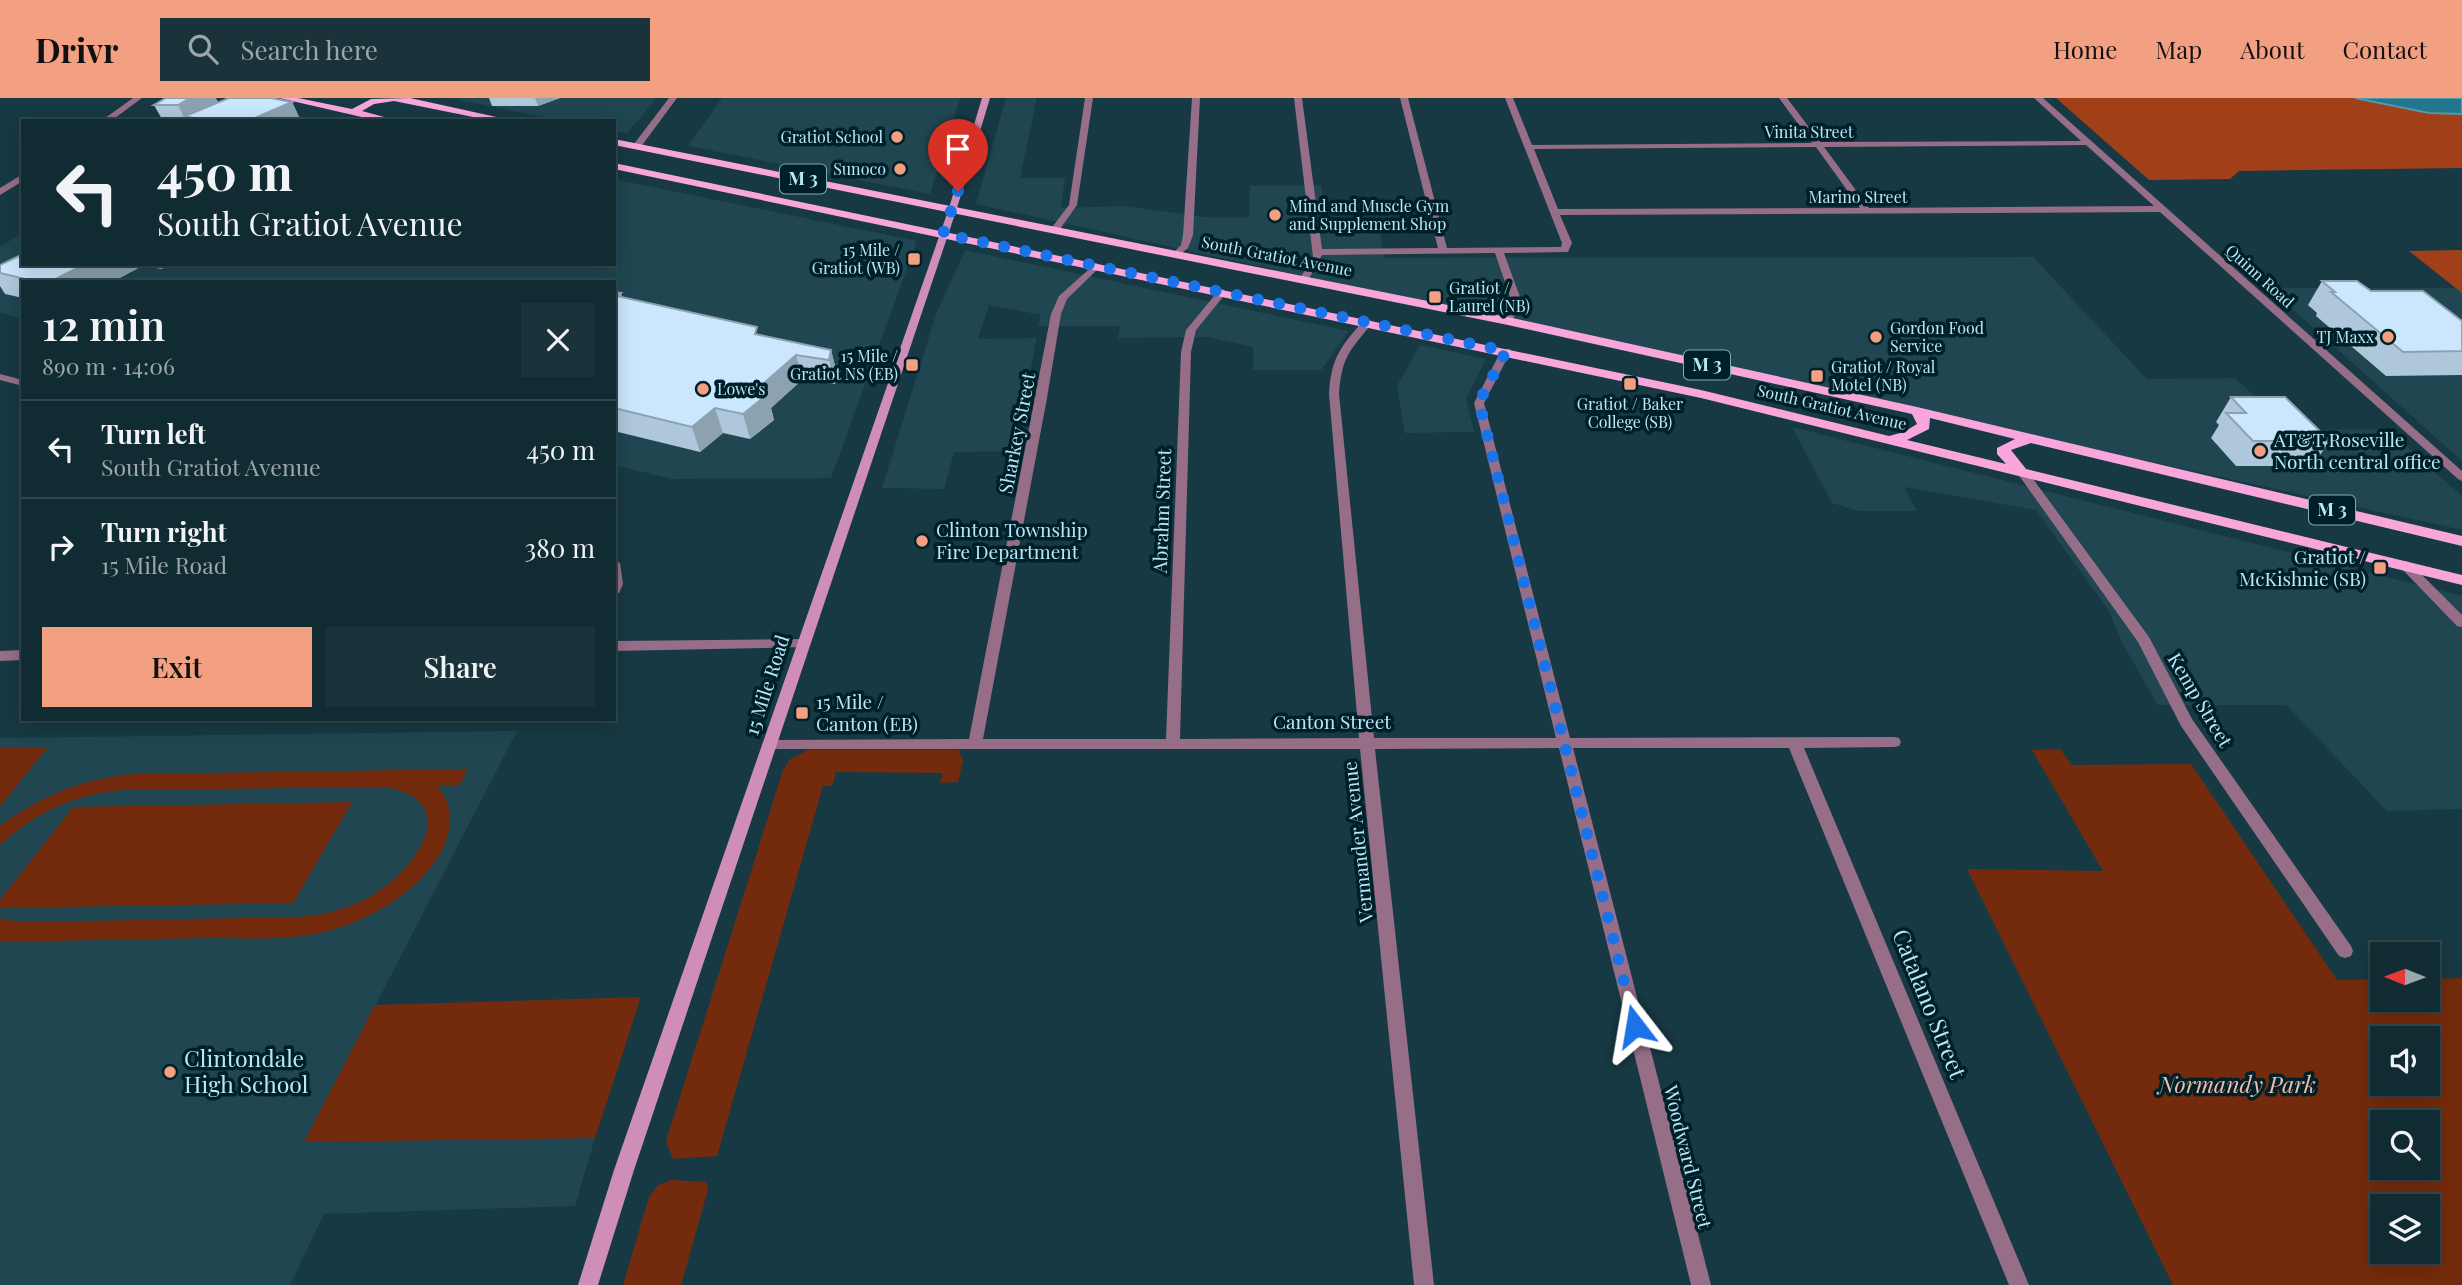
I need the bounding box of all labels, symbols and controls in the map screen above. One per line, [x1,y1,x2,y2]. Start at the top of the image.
search box [160,18,650,81]
text: Drivr [35,27,118,71]
icon: search [184,30,222,68]
text: Search here [240,32,378,67]
text: Home [2053,33,2117,65]
text: Map [2155,33,2202,65]
text: About [2240,33,2304,65]
text: Contact [2342,33,2427,65]
pin [928,119,988,191]
street label: Vinita Street [1764,121,1854,142]
place label: Gratiot School [780,126,883,147]
marker: Gratiot School [889,129,905,145]
icon: arrive [939,130,977,168]
text: 450 m [157,138,293,203]
icon: left [42,147,133,238]
place label: Sunoco [833,158,886,179]
marker: Sunoco [892,161,908,177]
road number: M 3 [780,164,826,194]
street label: Marino Street [1809,186,1908,207]
place label: Mind and Muscle Gym and Supplement Shop [1289,195,1449,234]
text: South Gratiot Avenue [157,201,463,244]
marker: Mind and Muscle Gym and Supplement Shop [1267,207,1283,223]
street label: South Gratiot Avenue [1200,231,1354,280]
place label: 15 Mile / Gratiot (WB) [812,239,900,278]
street label: Quinn Road [2222,239,2299,312]
marker: 15 Mile / Gratiot (WB) [906,251,922,267]
place label: Gratiot / Laurel (NB) [1449,277,1530,316]
marker: Gratiot / Laurel (NB) [1427,289,1443,305]
text: 12 min [42,296,165,352]
button: close [521,303,595,377]
place label: Gordon Food Service [1890,317,1984,356]
place label: TJ Maxx [2316,326,2375,347]
marker: Gordon Food Service [1868,329,1884,345]
marker: TJ Maxx [2380,329,2396,345]
place label: 15 Mile / Gratiot NS (EB) [790,345,898,384]
text: 890 m · 14:06 [42,350,175,381]
road number: M 3 [1684,351,1730,380]
place label: Gratiot / Royal Motel (NB) [1831,356,1936,395]
marker: 15 Mile / Gratiot NS (EB) [904,357,920,373]
marker: Gratiot / Royal Motel (NB) [1809,368,1825,384]
street label: Sharkey Street [992,370,1041,496]
marker: Gratiot / Baker College (SB) [1622,376,1638,392]
place label: Lowe's [717,378,765,399]
street label: South Gratiot Avenue [1755,379,1909,434]
marker: Lowe's [695,381,711,397]
place label: Gratiot / Baker College (SB) [1577,393,1683,432]
text: Turn left [101,416,206,451]
place label: AT&T Roseville North central office [2273,426,2441,474]
icon: left [42,430,80,468]
text: 450 m [526,432,595,467]
marker: AT&T Roseville North central office [2252,443,2268,459]
street label: Abrahm Street [1146,448,1176,575]
text: South Gratiot Avenue [101,451,321,482]
road number: M 3 [2309,496,2355,524]
text: Turn right [101,514,227,549]
place label: Clinton Township Fire Department [936,516,1088,564]
icon: right [42,528,80,566]
text: 380 m [525,530,595,565]
marker: Clinton Township Fire Department [914,533,930,549]
place label: Gratiot / McKishnie (SB) [2239,543,2366,591]
text: 15 Mile Road [101,549,227,580]
marker: Gratiot / McKishnie (SB) [2372,560,2388,576]
button: Exit [42,627,312,707]
button: Share [326,627,595,707]
street label: 15 Mile Road [738,631,794,738]
street label: Kemp Street [2162,647,2239,752]
place label: 15 Mile / Canton (EB) [816,688,918,736]
marker: 15 Mile / Canton (EB) [794,705,810,721]
street label: Canton Street [1273,708,1391,734]
street label: Vermander Avenue [1336,760,1379,925]
street label: Catalano Street [1886,924,1975,1084]
north arrow [2370,942,2440,1012]
map controls [2370,942,2440,1264]
position arrow [1598,989,1672,1063]
button: sound [2370,1026,2440,1096]
place label: Clintondale High School [184,1042,309,1099]
marker: Clintondale High School [162,1064,178,1080]
park label: Normandy Park [2156,1068,2316,1099]
street label: Woodward Street [1658,1082,1719,1231]
button: search [2370,1110,2440,1180]
button: layers [2370,1194,2440,1264]

